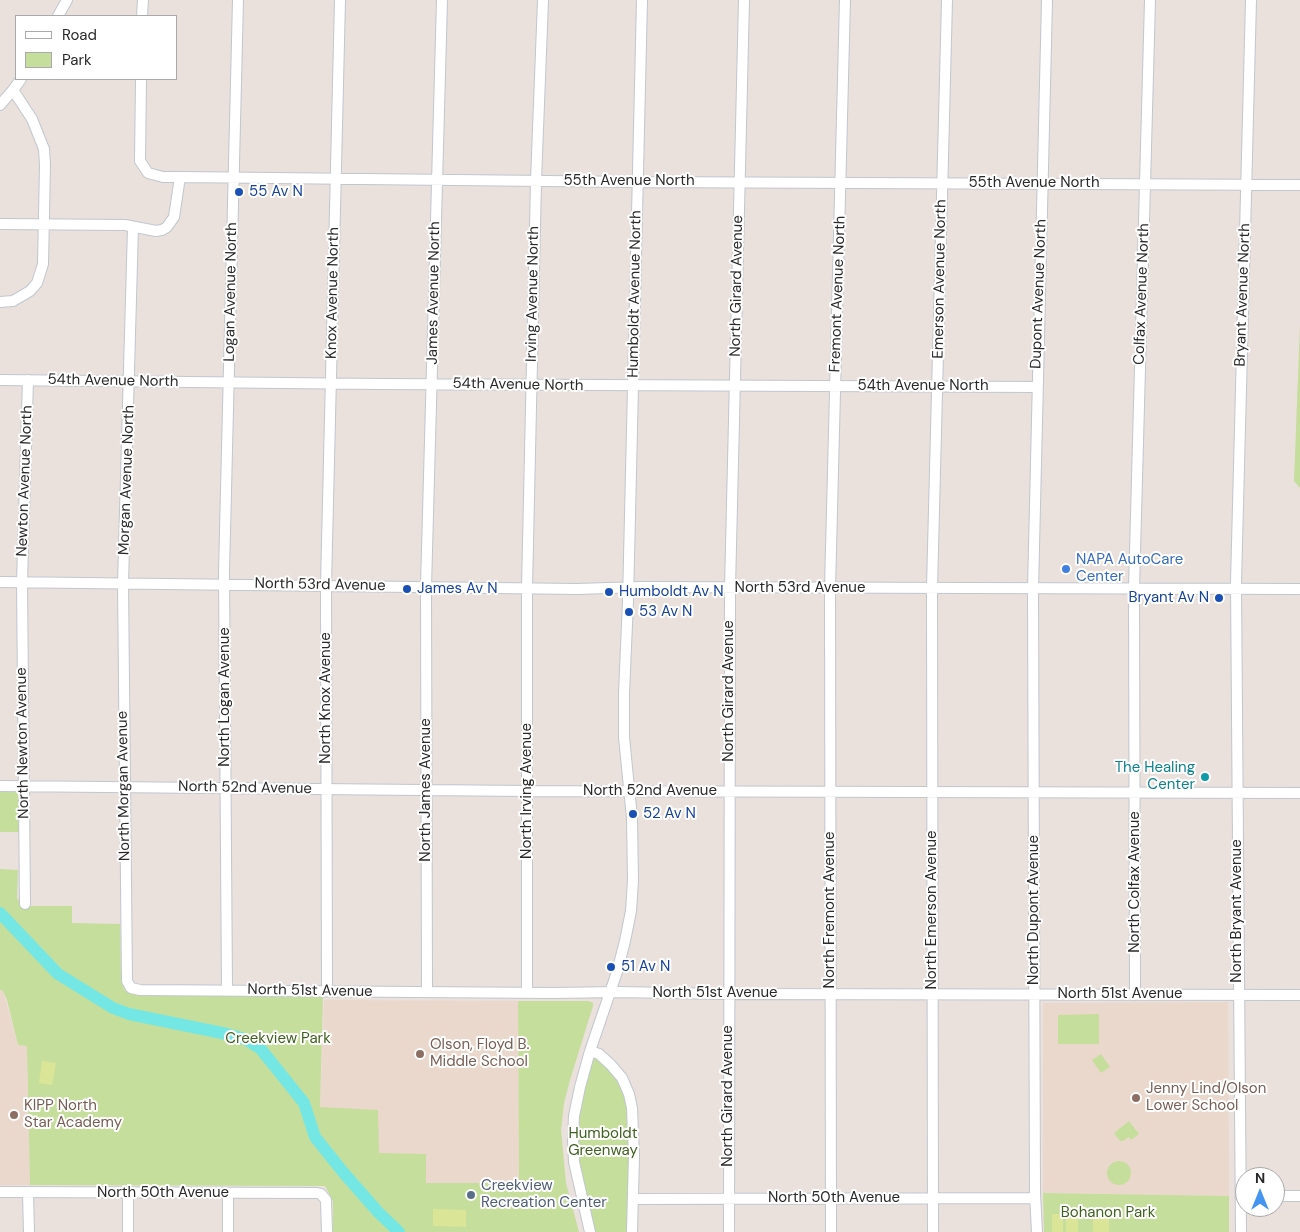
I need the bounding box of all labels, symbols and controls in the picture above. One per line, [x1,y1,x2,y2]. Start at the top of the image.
legend [15,15,178,80]
text: Road [62,25,97,45]
text: Park [62,50,92,70]
street label: 55th Avenue North [563,172,695,190]
street label: 55th Avenue North [968,174,1100,192]
place label: 55 Av N [249,183,303,201]
marker: 55 Av N [233,186,245,198]
street label: Emerson Avenue North [930,199,950,359]
street label: Humboldt Avenue North [625,210,645,378]
street label: North Girard Avenue [727,215,747,357]
street label: Fremont Avenue North [826,215,850,373]
street label: Dupont Avenue North [1027,219,1051,369]
street label: James Avenue North [424,221,444,365]
street label: Logan Avenue North [221,222,241,362]
street label: Colfax Avenue North [1131,223,1153,365]
street label: Bryant Avenue North [1232,223,1254,367]
street label: Irving Avenue North [523,226,543,362]
street label: Knox Avenue North [323,227,343,359]
street label: 54th Avenue North [47,371,179,391]
street label: 54th Avenue North [452,375,584,395]
street label: 54th Avenue North [857,377,989,395]
street label: Newton Avenue North [13,405,37,557]
street label: Morgan Avenue North [115,405,139,555]
place label: NAPA AutoCare Center [1076,551,1183,586]
marker: NAPA AutoCare Center [1060,563,1072,575]
street label: North 53rd Avenue [254,575,386,595]
street label: North 53rd Avenue [735,579,865,597]
place label: James Av N [417,580,498,598]
marker: James Av N [401,583,413,595]
place label: Humboldt Av N [619,583,724,601]
marker: Humboldt Av N [603,586,615,598]
place label: Bryant Av N [1128,589,1209,607]
marker: Bryant Av N [1213,592,1225,604]
place label: 53 Av N [639,603,692,621]
marker: 53 Av N [623,606,635,618]
street label: North Girard Avenue [720,620,738,762]
street label: North Logan Avenue [216,627,234,767]
street label: North Knox Avenue [317,632,335,764]
street label: North Newton Avenue [13,667,33,819]
street label: North Morgan Avenue [114,711,134,861]
street label: North James Avenue [417,718,435,862]
street label: North Irving Avenue [518,723,536,859]
place label: The Healing Center [1115,759,1195,794]
marker: The Healing Center [1199,771,1211,783]
street label: North 52nd Avenue [178,778,312,798]
street label: North 52nd Avenue [583,782,717,800]
place label: 52 Av N [643,805,696,823]
marker: 52 Av N [627,808,639,820]
street label: North Colfax Avenue [1126,811,1144,953]
street label: North Emerson Avenue [923,830,941,990]
street label: North Fremont Avenue [821,832,839,988]
street label: North Dupont Avenue [1025,835,1043,985]
street label: North Bryant Avenue [1228,839,1246,983]
place label: 51 Av N [621,958,670,976]
marker: 51 Av N [605,961,617,973]
street label: North 51st Avenue [247,981,373,1001]
street label: North 51st Avenue [652,984,778,1002]
street label: North 51st Avenue [1057,985,1183,1003]
street label: North Girard Avenue [719,1025,737,1167]
park label: Creekview Park [225,1030,331,1048]
place label: Olson, Floyd B. Middle School [430,1036,529,1071]
marker: Olson, Floyd B. Middle School [414,1048,426,1060]
place label: Jenny Lind/Olson Lower School [1146,1080,1266,1115]
marker: Jenny Lind/Olson Lower School [1130,1092,1142,1104]
place label: KIPP North Star Academy [24,1097,122,1132]
marker: KIPP North Star Academy [8,1109,20,1121]
park label: Humboldt Greenway [568,1125,638,1160]
north arrow [1235,1167,1285,1217]
text: N [1255,1169,1265,1187]
place label: Creekview Recreation Center [481,1177,607,1212]
street label: North 50th Avenue [97,1184,229,1202]
marker: Creekview Recreation Center [465,1189,477,1201]
street label: North 50th Avenue [768,1189,900,1207]
park label: Bohanon Park [1061,1204,1155,1222]

